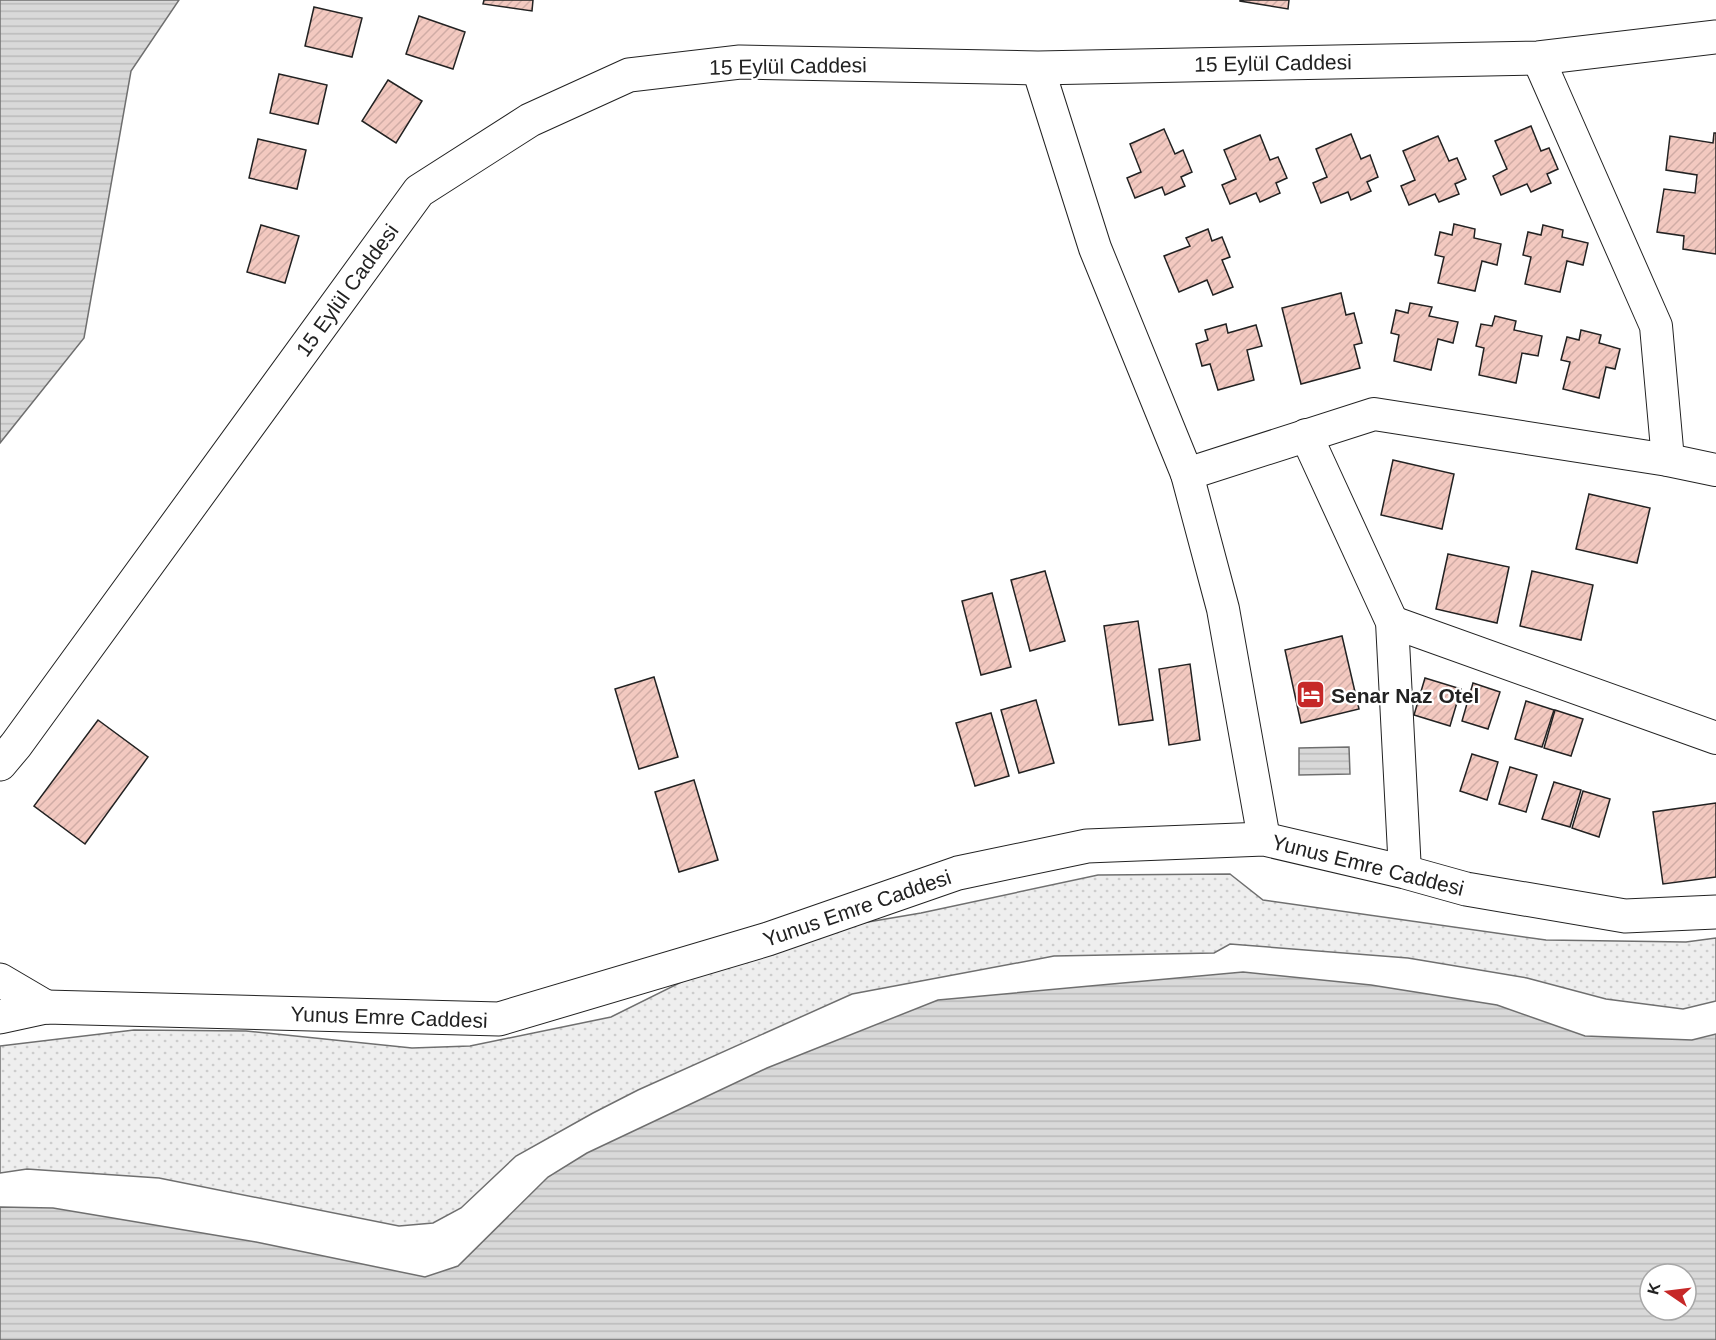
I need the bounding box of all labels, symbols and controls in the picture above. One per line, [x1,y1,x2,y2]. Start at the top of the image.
street label: 15 Eylül Caddesi [1194,50,1352,76]
street label: 15 Eylül Caddesi [709,53,867,79]
street label: 15 Eylül Caddesi [291,219,403,361]
hotel icon: Senar Naz Otel [1294,679,1326,711]
place label: Senar Naz Otel [1331,684,1479,707]
street label: Yunus Emre Caddesi [1270,830,1466,900]
street label: Yunus Emre Caddesi [760,865,954,951]
street label: Yunus Emre Caddesi [290,1002,488,1032]
north arrow [1638,1262,1698,1322]
text: K [1644,1280,1664,1296]

